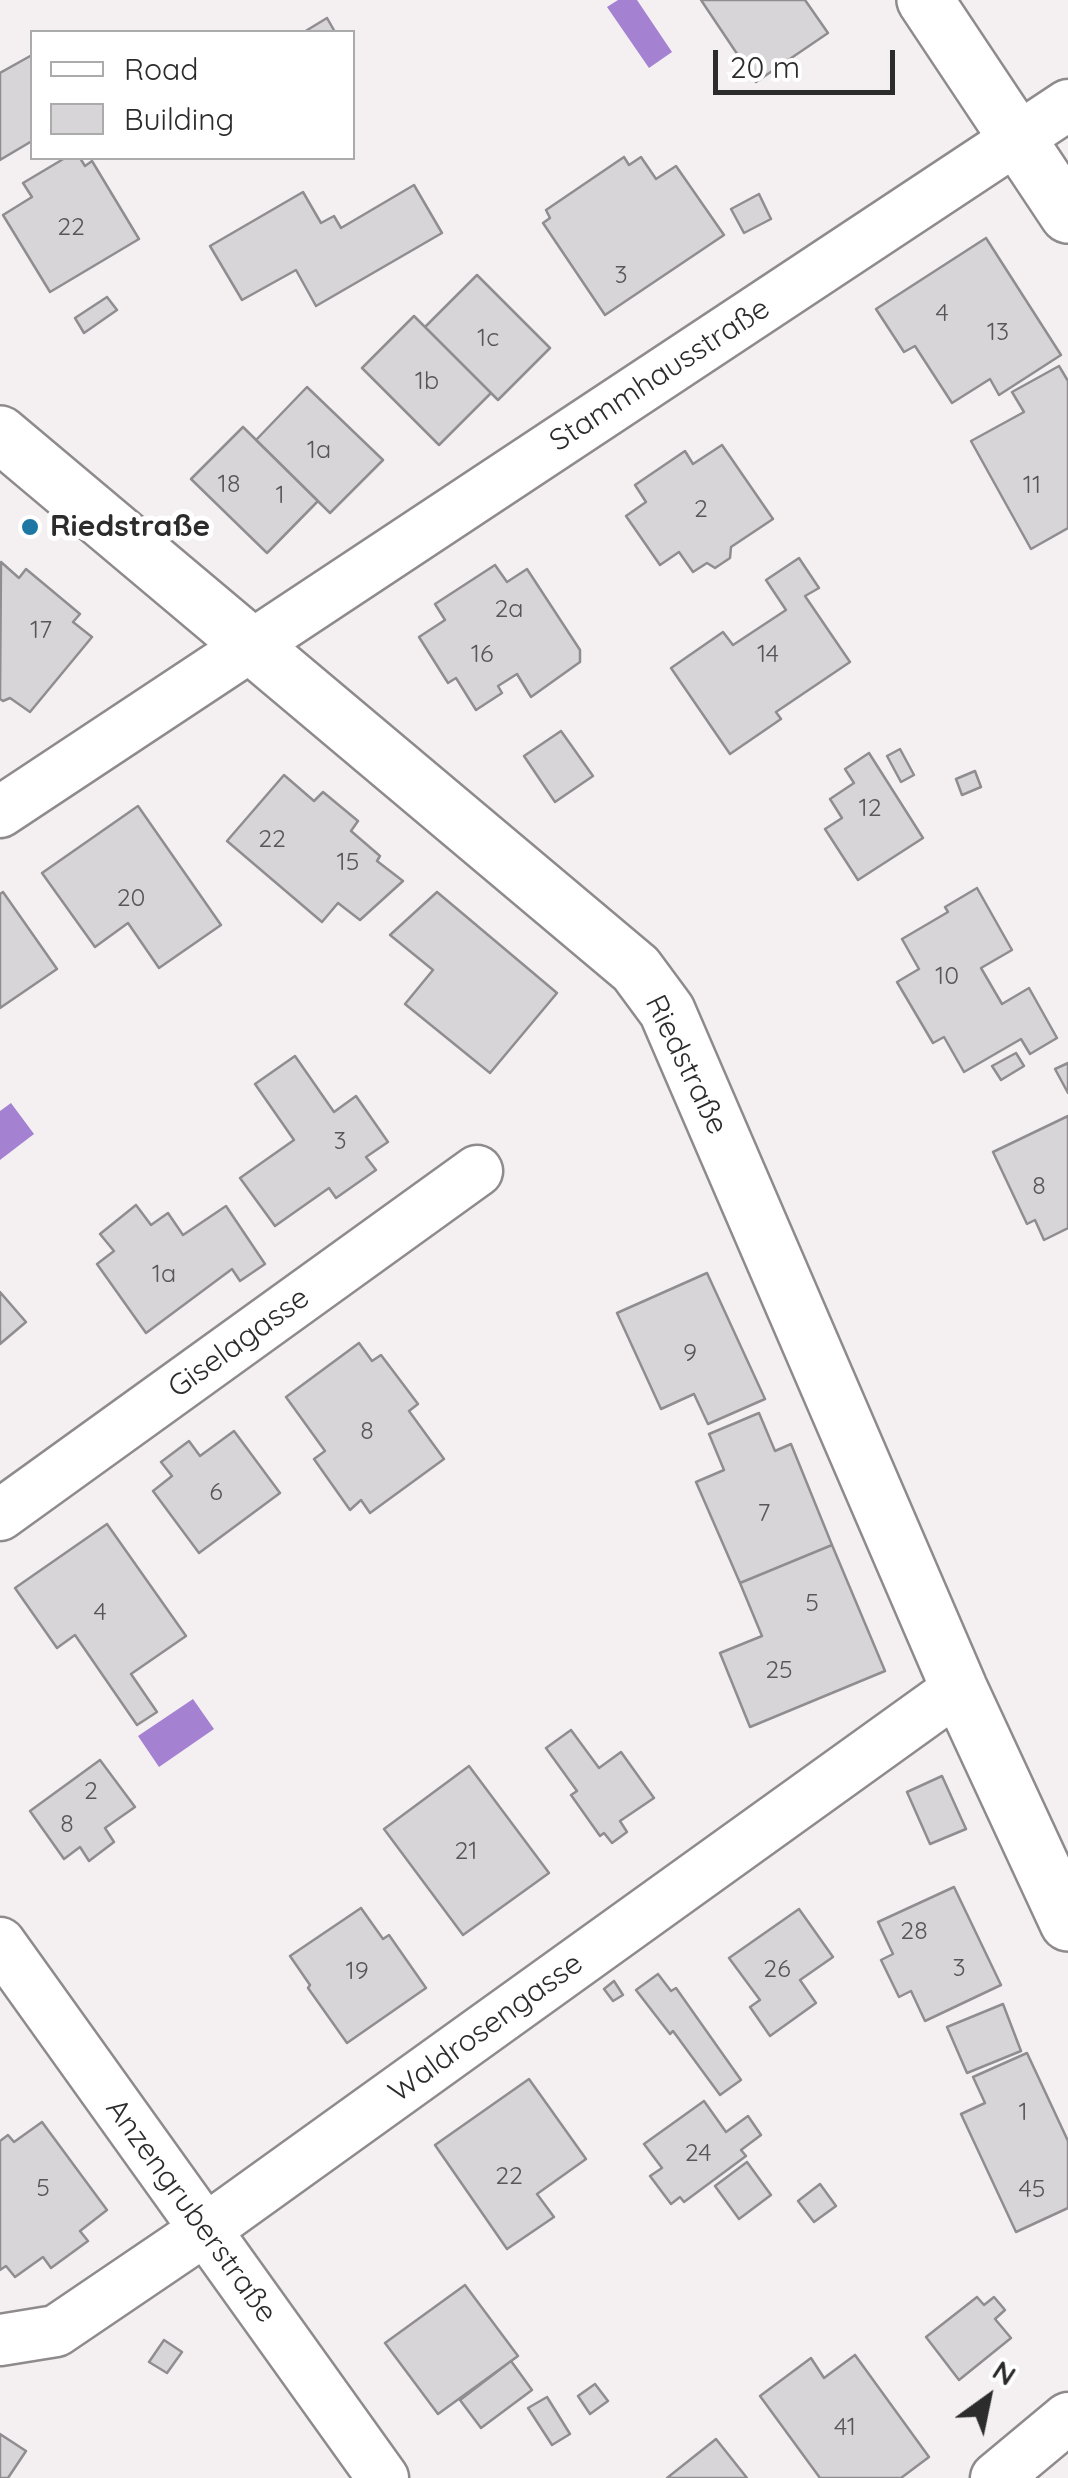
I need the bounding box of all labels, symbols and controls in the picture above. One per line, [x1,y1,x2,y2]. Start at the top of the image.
legend [30,30,355,160]
scale bar [718,30,900,92]
text: 20 m [730,48,800,86]
text: Road [124,50,198,88]
text: Building [124,100,234,138]
house number: 22 [57,212,85,242]
house number: 3 [614,260,628,290]
street label: Stammhausstraße [543,291,777,459]
house number: 4 [935,298,949,328]
house number: 13 [987,317,1009,347]
house number: 1c [477,323,499,353]
house number: 1b [415,366,439,396]
house number: 1a [307,435,331,465]
house number: 18 [218,469,240,499]
house number: 11 [1023,470,1041,500]
house number: 1 [275,480,285,510]
house number: 2 [694,494,708,524]
place label: Riedstraße [50,509,210,545]
marker: Riedstraße [19,516,41,538]
house number: 2a [495,594,523,624]
house number: 17 [30,615,52,645]
house number: 16 [471,639,493,669]
house number: 14 [757,639,779,669]
house number: 12 [858,793,882,823]
house number: 22 [258,824,286,854]
house number: 15 [337,847,359,877]
house number: 20 [117,883,145,913]
house number: 10 [935,961,959,991]
street label: Riedstraße [637,990,735,1140]
house number: 3 [333,1126,347,1156]
house number: 8 [1032,1171,1046,1201]
house number: 1a [152,1259,176,1289]
street label: Giselagasse [162,1280,316,1406]
house number: 9 [683,1338,697,1368]
house number: 8 [360,1416,374,1446]
house number: 6 [209,1477,223,1507]
house number: 7 [758,1498,770,1528]
house number: 5 [805,1588,819,1618]
house number: 4 [93,1597,107,1627]
house number: 25 [765,1655,793,1685]
house number: 2 [84,1776,98,1806]
house number: 8 [60,1809,74,1839]
house number: 21 [454,1836,478,1866]
house number: 28 [900,1916,928,1946]
street label: Waldrosengasse [382,1946,590,2110]
house number: 3 [952,1953,966,1983]
house number: 26 [763,1954,791,1984]
house number: 19 [345,1956,369,1986]
street label: Anzengruberstraße [98,2092,284,2330]
house number: 1 [1018,2097,1028,2127]
house number: 24 [685,2138,711,2168]
house number: 22 [495,2161,523,2191]
house number: 5 [36,2173,50,2203]
house number: 45 [1019,2174,1045,2204]
north arrow [938,2348,1038,2448]
text: N [986,2352,1023,2393]
house number: 41 [834,2412,856,2442]

